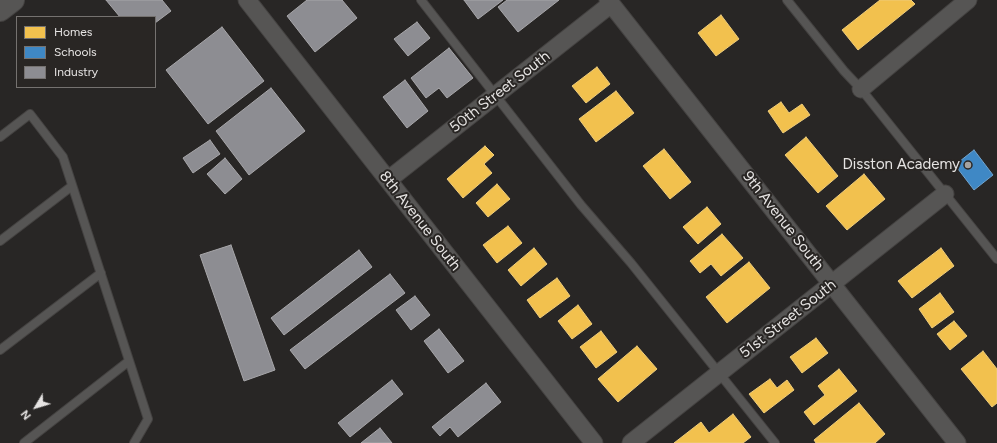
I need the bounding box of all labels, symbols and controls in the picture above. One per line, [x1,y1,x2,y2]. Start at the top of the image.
legend [16,16,156,88]
text: Homes [54,25,92,39]
text: Schools [54,45,97,59]
street label: 50th Street South [446,47,554,137]
text: Industry [54,65,98,79]
place label: Disston Academy [842,156,960,174]
marker: Disston Academy [963,160,973,170]
street label: 8th Avenue South [375,168,465,274]
street label: 9th Avenue South [739,168,827,274]
street label: 51st Street South [736,276,840,362]
north arrow [16,387,56,427]
text: N [18,407,34,422]

